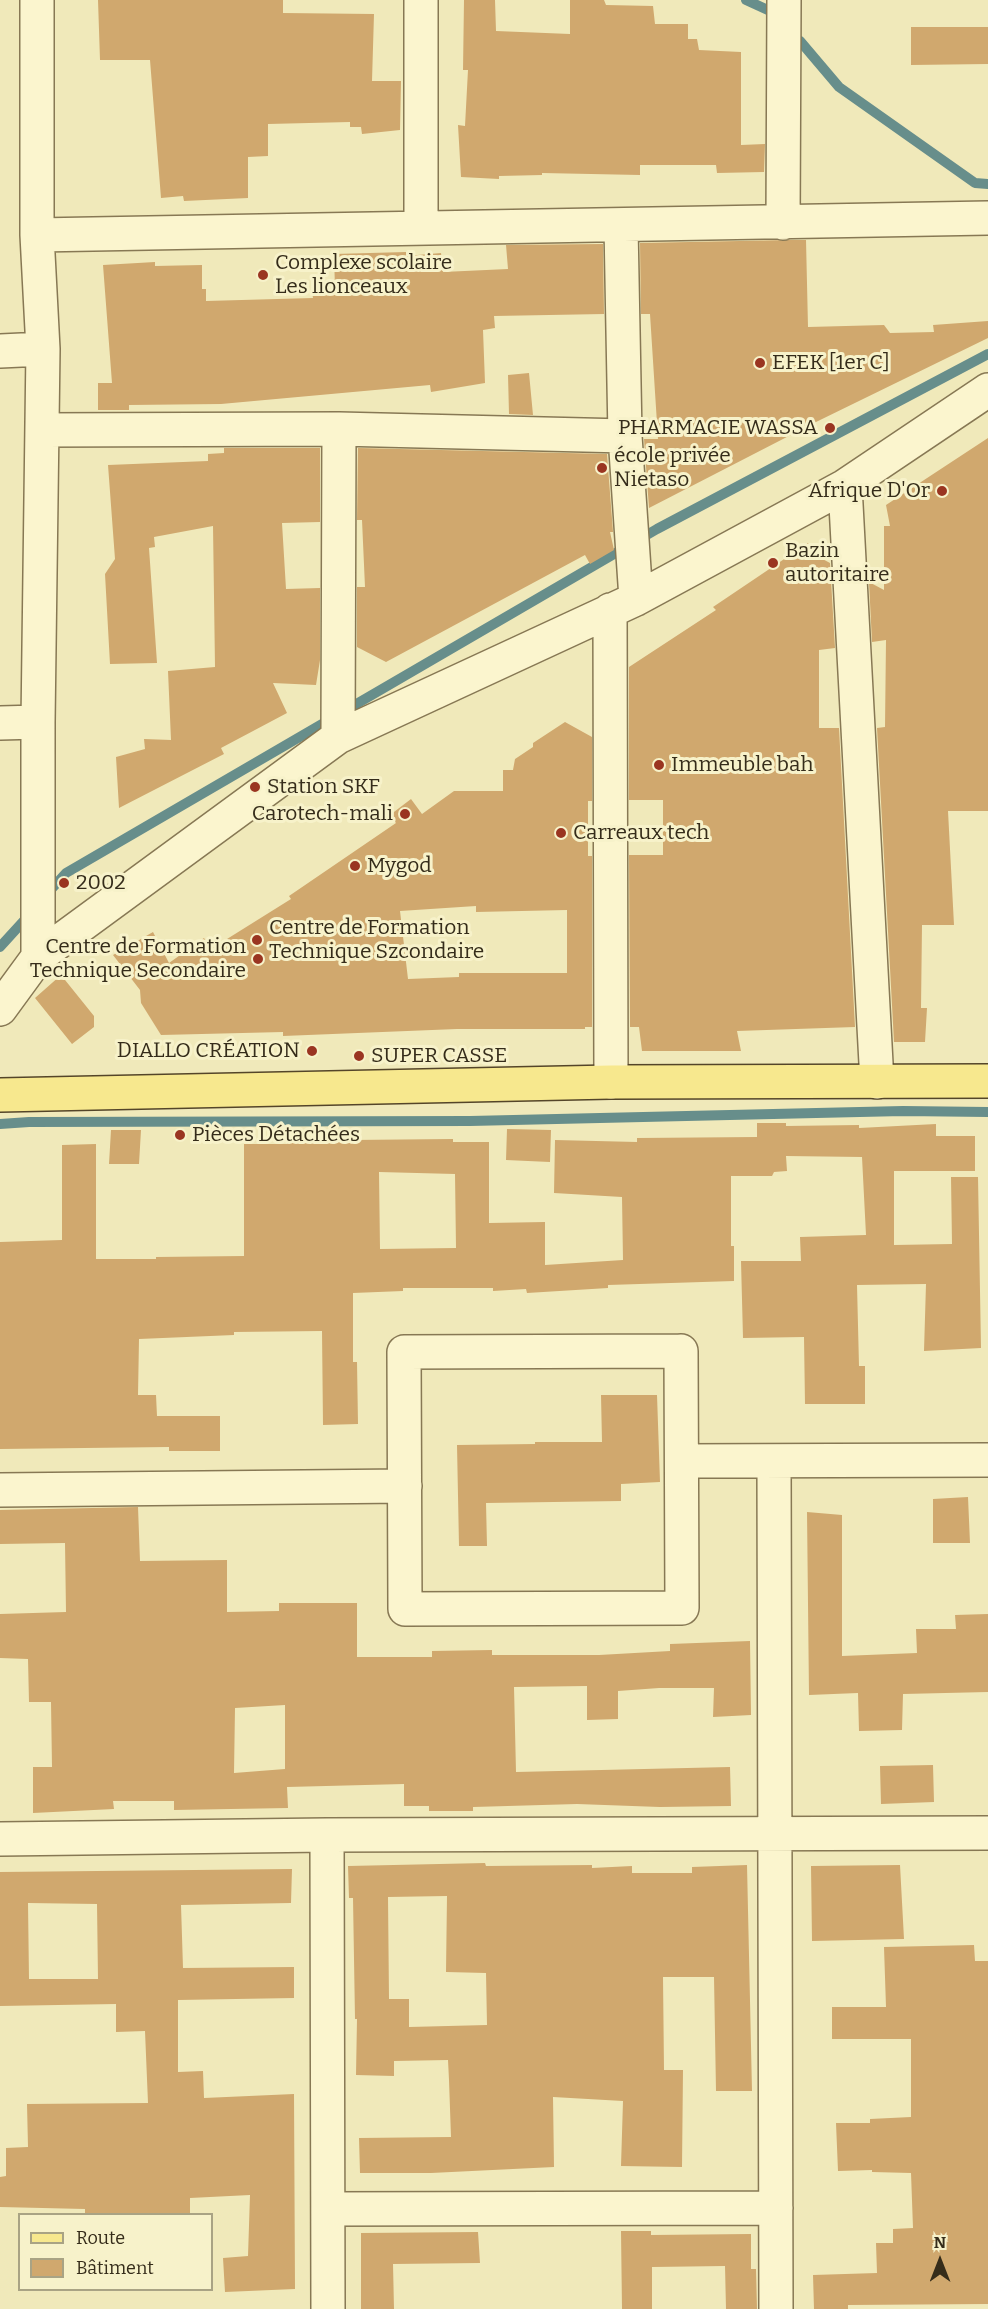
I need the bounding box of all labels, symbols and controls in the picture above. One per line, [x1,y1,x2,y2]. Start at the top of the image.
place label: Complexe scolaire Les lionceaux [275,250,452,300]
marker: Complexe scolaire Les lionceaux [256,268,270,282]
place label: EFEK [1er C] [772,350,890,376]
marker: EFEK [1er C] [753,356,767,370]
place label: PHARMACIE WASSA [618,415,818,441]
marker: PHARMACIE WASSA [823,421,837,435]
place label: école privée Nietaso [614,443,731,493]
marker: école privée Nietaso [595,461,609,475]
place label: Afrique D'Or [808,478,930,504]
marker: Afrique D'Or [935,484,949,498]
place label: Bazin autoritaire [785,538,890,588]
marker: Bazin autoritaire [766,556,780,570]
place label: Immeuble bah [671,752,814,778]
marker: Immeuble bah [652,758,666,772]
place label: Station SKF [267,774,380,800]
marker: Station SKF [248,780,262,794]
place label: Carotech-mali [252,801,393,827]
marker: Carotech-mali [398,807,412,821]
place label: Carreaux tech [573,820,709,846]
marker: Carreaux tech [554,826,568,840]
place label: Mygod [367,853,432,879]
marker: Mygod [348,859,362,873]
place label: 2002 [76,870,126,896]
marker: 2002 [57,876,71,890]
place label: Centre de Formation Technique Szcondaire [269,915,484,965]
marker: Centre de Formation Technique Szcondaire [250,933,264,947]
place label: Centre de Formation Technique Secondaire [30,934,246,984]
marker: Centre de Formation Technique Secondaire [251,952,265,966]
place label: DIALLO CRÉATION [117,1038,300,1064]
place label: SUPER CASSE [371,1043,507,1069]
marker: DIALLO CRÉATION [305,1044,319,1058]
marker: SUPER CASSE [352,1049,366,1063]
place label: Pièces Détachées [192,1122,360,1148]
marker: Pièces Détachées [173,1128,187,1142]
legend [18,2213,213,2291]
text: Route [76,2227,125,2249]
north arrow [910,2231,970,2291]
text: N [934,2233,946,2252]
text: Bâtiment [76,2257,154,2279]

